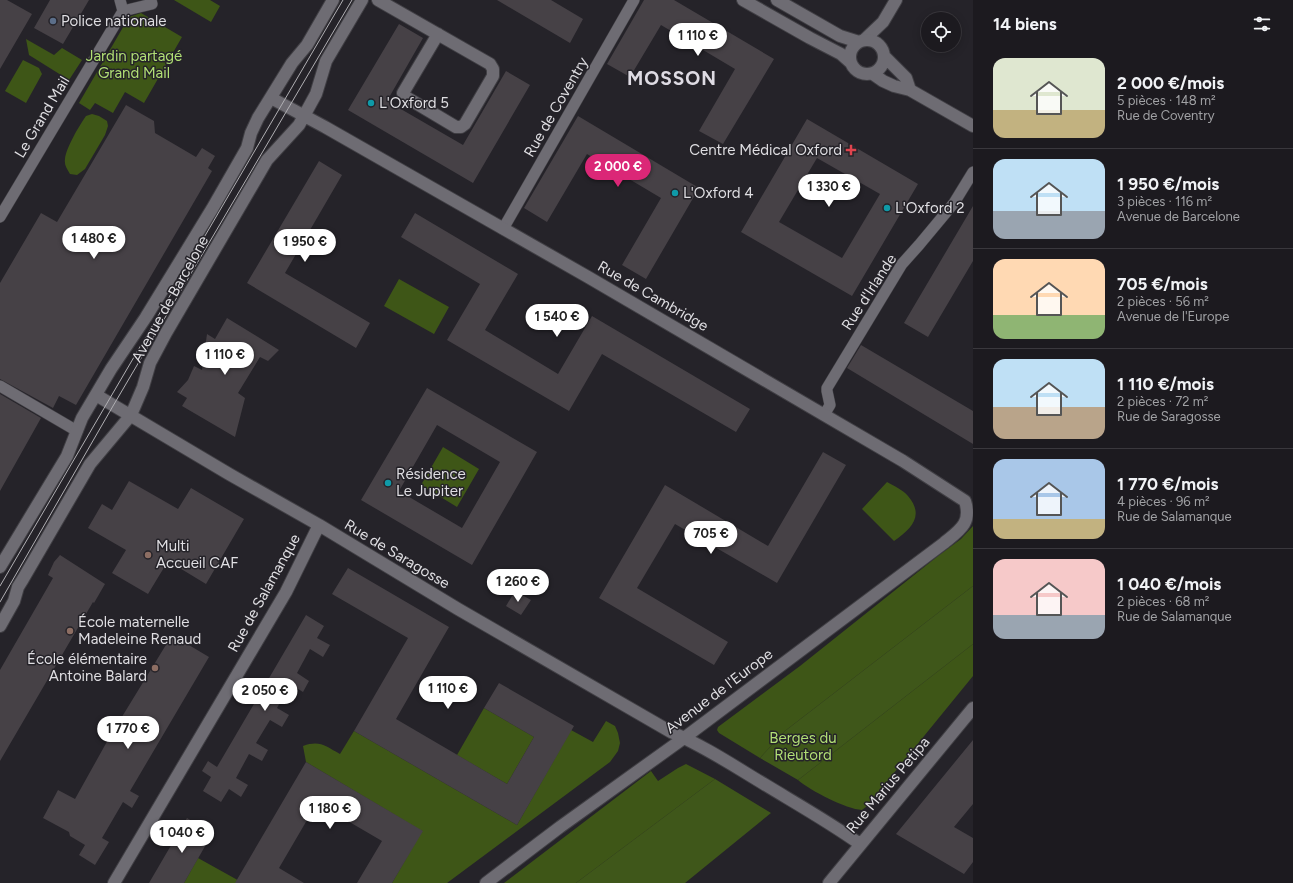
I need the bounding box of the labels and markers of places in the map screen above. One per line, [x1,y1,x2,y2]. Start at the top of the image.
place label: Police nationale [61,12,166,30]
marker: Police nationale [48,16,58,26]
pin: 1 110 € [661,23,735,57]
place label: L'Oxford 5 [379,94,449,112]
marker: L'Oxford 5 [366,98,376,108]
place label: Centre Médical Oxford [689,141,842,159]
marker: Centre Médical Oxford [845,144,857,156]
pin: 2 000 € [581,154,655,188]
pin: 1 330 € [792,174,866,208]
place label: L'Oxford 4 [683,184,754,202]
marker: L'Oxford 4 [670,188,680,198]
place label: L'Oxford 2 [895,199,965,217]
marker: L'Oxford 2 [882,203,892,213]
pin: 1 480 € [57,226,131,260]
pin: 1 950 € [268,229,342,263]
pin: 1 540 € [520,304,594,338]
pin: 1 110 € [188,342,262,376]
place label: Résidence Le Jupiter [396,465,466,500]
marker: Résidence Le Jupiter [383,478,393,488]
pin: 705 € [683,521,739,555]
place label: Multi Accueil CAF [156,537,238,572]
marker: Multi Accueil CAF [143,550,153,560]
pin: 1 260 € [481,569,555,603]
place label: École maternelle Madeleine Renaud [78,613,201,648]
marker: École maternelle Madeleine Renaud [65,626,75,636]
place label: École élémentaire Antoine Balard [27,650,147,685]
marker: École élémentaire Antoine Balard [150,663,160,673]
pin: 1 110 € [411,676,485,710]
pin: 2 050 € [228,678,302,712]
pin: 1 770 € [91,716,165,750]
pin: 1 180 € [293,796,367,830]
pin: 1 040 € [145,820,219,854]

